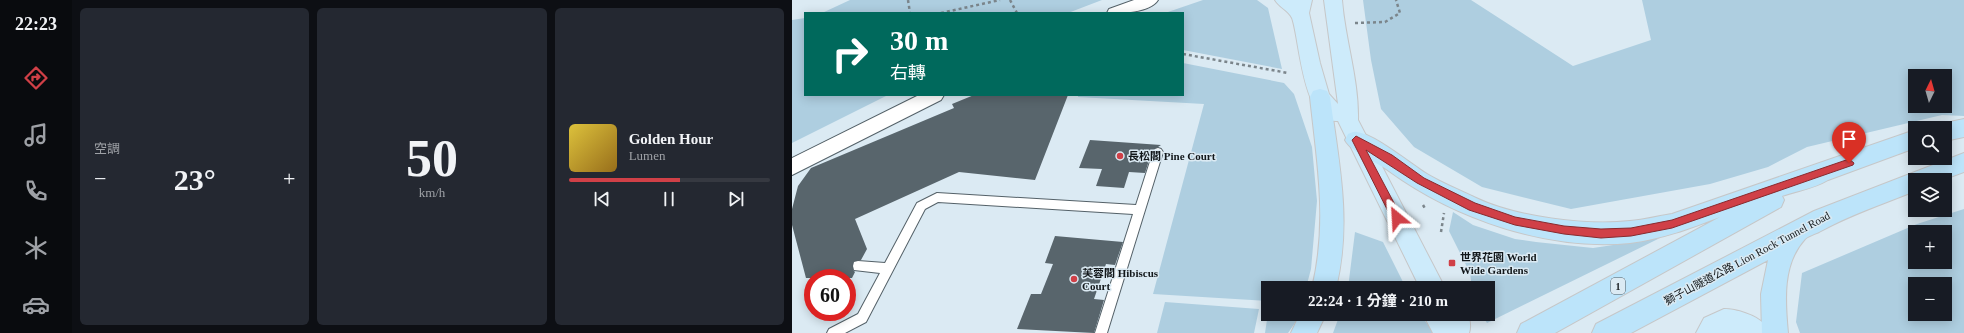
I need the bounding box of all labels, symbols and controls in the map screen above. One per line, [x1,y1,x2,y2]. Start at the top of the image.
text: 22:23 [15,14,57,34]
text: 30 m [890,25,948,56]
icon: right [824,28,876,80]
text: 右轉 [890,63,926,83]
icon: directions [22,64,50,92]
north arrow [1908,69,1952,113]
map controls [1908,69,1952,321]
icon: music [22,121,50,149]
button: search [1908,121,1952,165]
pin [1832,122,1866,163]
icon: arrive [1838,128,1860,150]
text: 50 [406,130,458,187]
text: Golden Hour [629,131,713,147]
text: 空調 [94,141,120,156]
text: Lumen [629,148,665,163]
place label: 長松閣 Pine Court [1128,150,1216,162]
marker: 長松閣 Pine Court [1115,151,1125,161]
text: 23° [174,163,216,196]
text: − [94,166,106,191]
text: + [283,166,295,191]
button: layers [1908,173,1952,217]
icon: phone [22,177,50,205]
text: km/h [419,185,445,200]
icon: previous [591,188,613,210]
icon: pause [658,188,680,210]
icon: next [725,188,747,210]
position arrow [1376,197,1418,239]
street label: 獅子山隧道公路 Lion Rock Tunnel Road [1662,209,1832,307]
button: + [1908,225,1952,269]
icon: climate [22,234,50,262]
place label: 世界花園 World Wide Gardens [1460,251,1537,276]
marker: 世界花園 World Wide Gardens [1447,258,1457,268]
place label: 芙蓉閣 Hibiscus Court [1082,267,1159,292]
speed limit sign: 60 [804,269,856,321]
marker: 芙蓉閣 Hibiscus Court [1069,274,1079,284]
button: − [1908,277,1952,321]
road number: 1 [1611,278,1625,294]
icon: car [22,291,50,319]
text: 22:24 · 1 分鐘 · 210 m [1308,293,1448,309]

